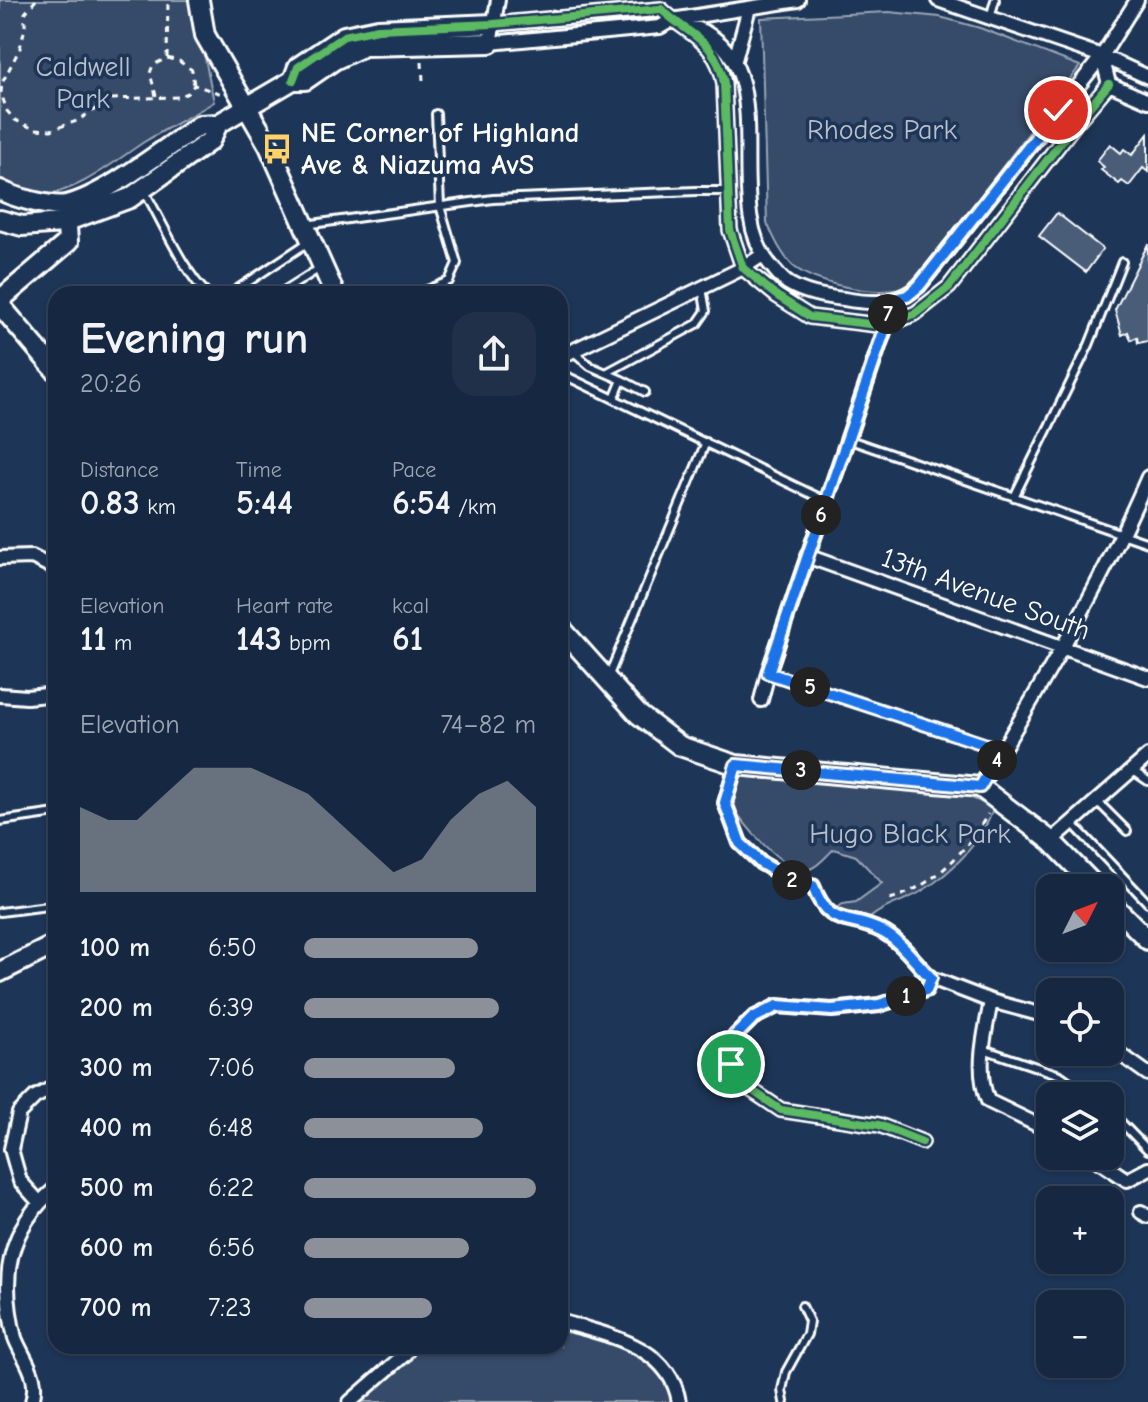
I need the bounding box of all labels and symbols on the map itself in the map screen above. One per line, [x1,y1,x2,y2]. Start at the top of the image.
park label: Caldwell Park [35,51,131,115]
pin [1024,76,1092,144]
park label: Rhodes Park [807,114,957,146]
place label: NE Corner of Highland Ave & Niazuma AvS [301,117,580,181]
bus stop icon: NE Corner of Highland Ave & Niazuma AvS [260,132,294,166]
pin: 7 [868,294,908,334]
pin: 6 [801,495,841,535]
street label: 13th Avenue South [877,541,1095,647]
pin: 5 [790,667,830,707]
pin: 4 [977,740,1017,780]
pin: 3 [781,750,821,790]
park label: Hugo Black Park [809,818,1011,850]
pin: 2 [772,860,812,900]
north arrow [1036,874,1124,962]
pin: 1 [886,976,926,1016]
pin [697,1030,765,1098]

